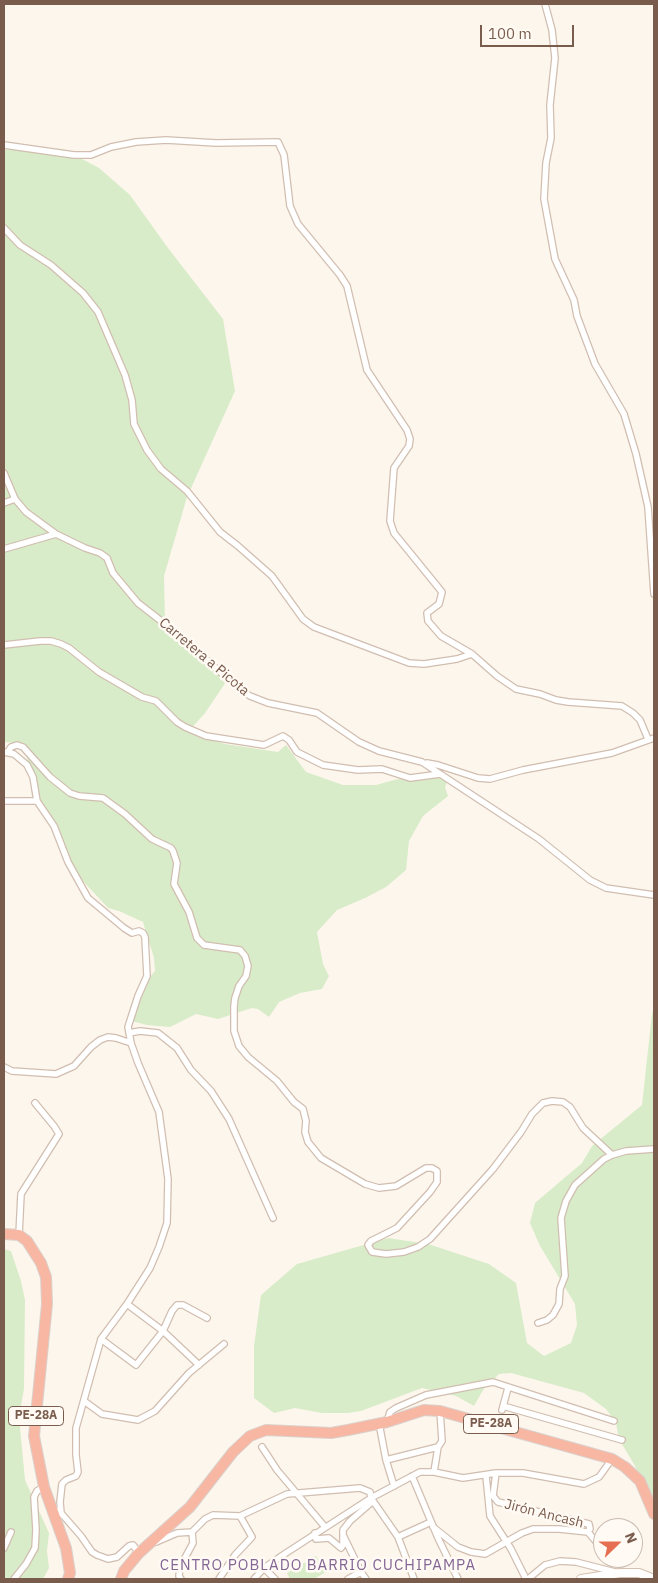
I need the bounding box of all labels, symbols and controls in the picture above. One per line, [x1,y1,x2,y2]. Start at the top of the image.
scale bar [483,15,577,47]
text: 100 m [488,24,532,43]
street label: Carretera a Picota [156,614,252,700]
road number: PE-28A [8,1406,64,1425]
road number: PE-28A [464,1415,518,1434]
street label: Jirón Ancash [503,1496,585,1532]
north arrow [593,1518,643,1568]
text: N [621,1530,641,1546]
district label: CENTRO POBLADO BARRIO CUCHIPAMPA [156,1557,480,1575]

